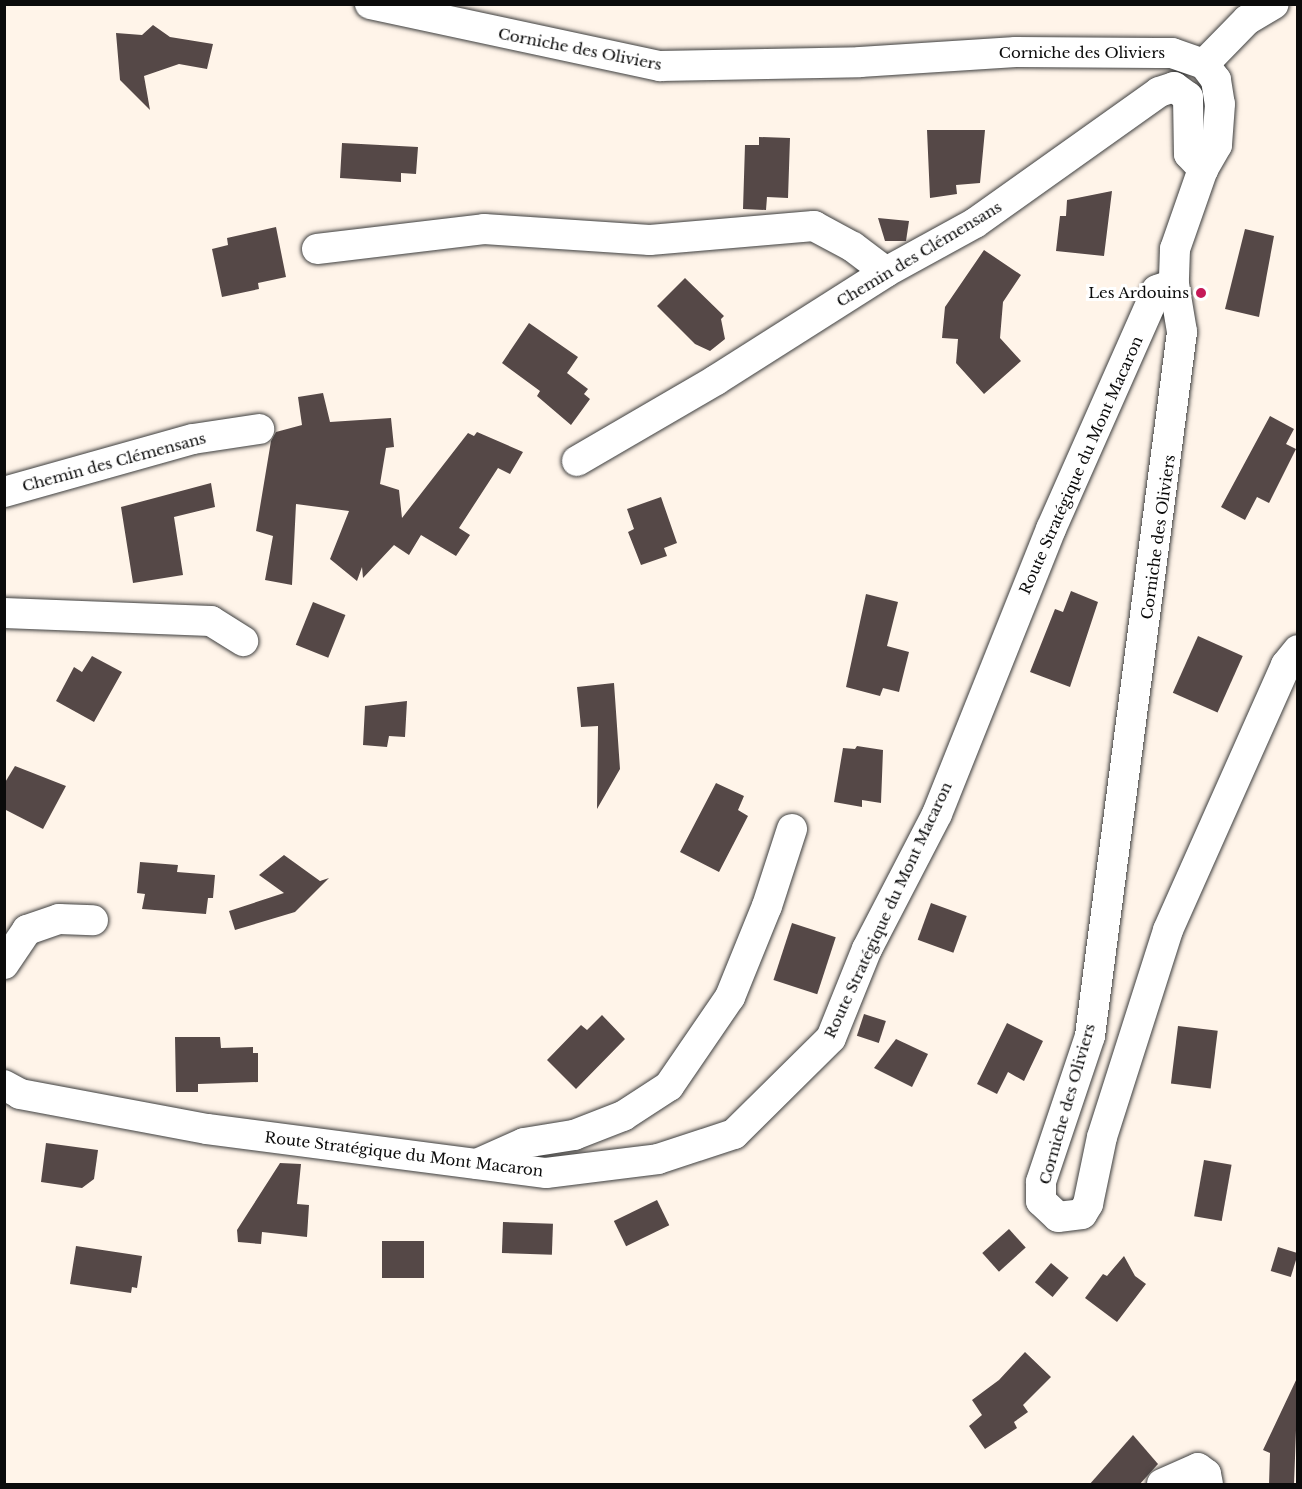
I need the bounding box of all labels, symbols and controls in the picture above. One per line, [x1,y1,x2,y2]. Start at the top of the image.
street label: Corniche des Oliviers [497,24,663,74]
street label: Corniche des Oliviers [999,44,1165,62]
street label: Chemin des Clémensans [833,198,1005,310]
place label: Les Ardouins [1088,284,1189,302]
marker: Les Ardouins [1194,286,1208,300]
street label: Route Stratégique du Mont Macaron [1016,333,1146,597]
street label: Chemin des Clémensans [20,429,208,495]
street label: Corniche des Oliviers [1138,453,1178,621]
street label: Route Stratégique du Mont Macaron [821,779,955,1041]
street label: Corniche des Oliviers [1035,1022,1099,1186]
street label: Route Stratégique du Mont Macaron [264,1128,544,1180]

